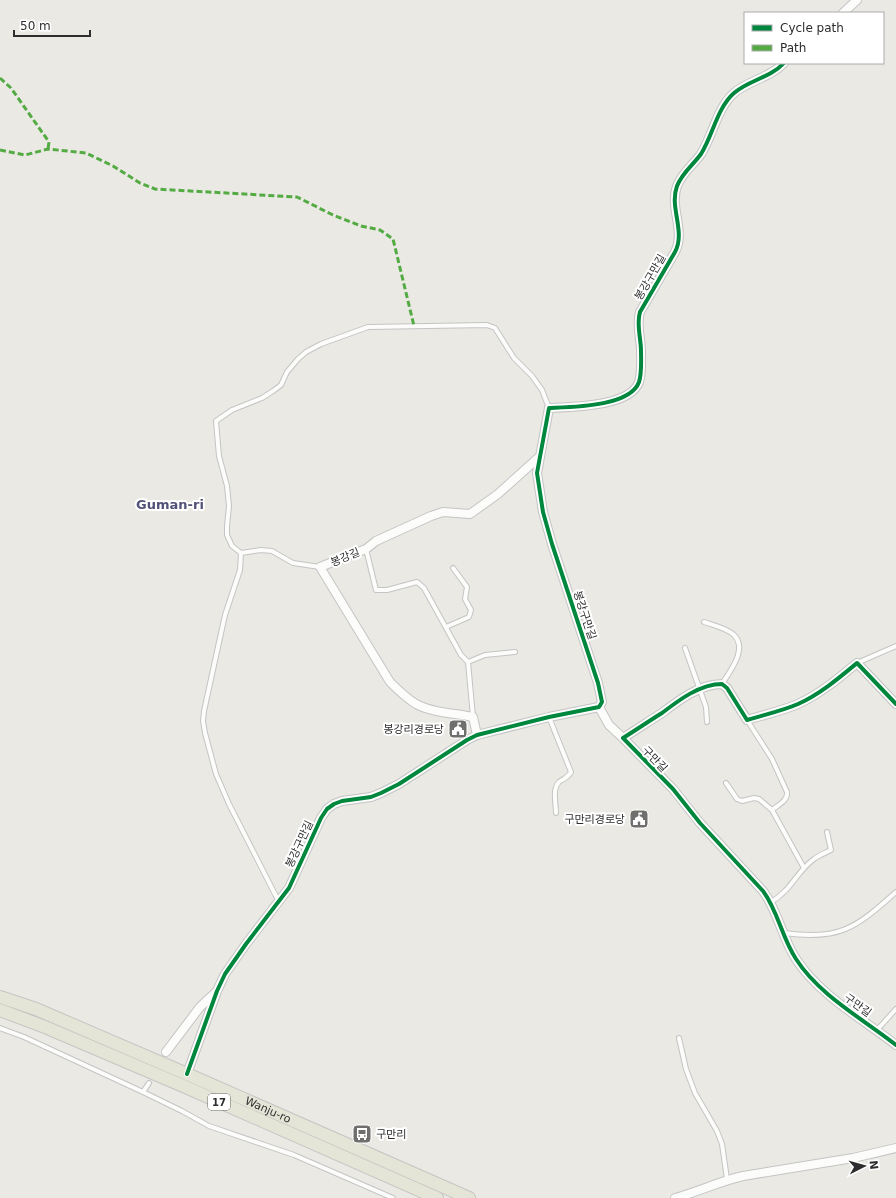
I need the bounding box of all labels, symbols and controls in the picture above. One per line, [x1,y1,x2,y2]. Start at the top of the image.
scale bar [14,12,90,38]
legend [744,12,884,64]
text: 50 m [20,19,51,33]
text: Cycle path [780,21,844,35]
text: Path [780,41,806,55]
street label: 봉강구만길 [632,252,669,302]
district label: Guman-ri [136,497,204,512]
street label: 봉강길 [329,546,362,569]
street label: 봉강구만길 [571,589,599,641]
public building icon: 봉강리경로당 [447,718,469,740]
place label: 봉강리경로당 [383,723,444,736]
street label: 구만길 [639,744,670,775]
public building icon: 구만리경로당 [628,808,650,830]
place label: 구만리경로당 [564,813,625,826]
street label: 봉강구만길 [283,819,316,870]
street label: 구만길 [842,991,874,1020]
road number: 17 [208,1094,230,1110]
street label: Wanju-ro [243,1094,293,1126]
bus stop icon: 구만리 [351,1123,373,1145]
place label: 구만리 [376,1128,406,1141]
north arrow [844,1146,884,1186]
text: N [867,1160,880,1170]

